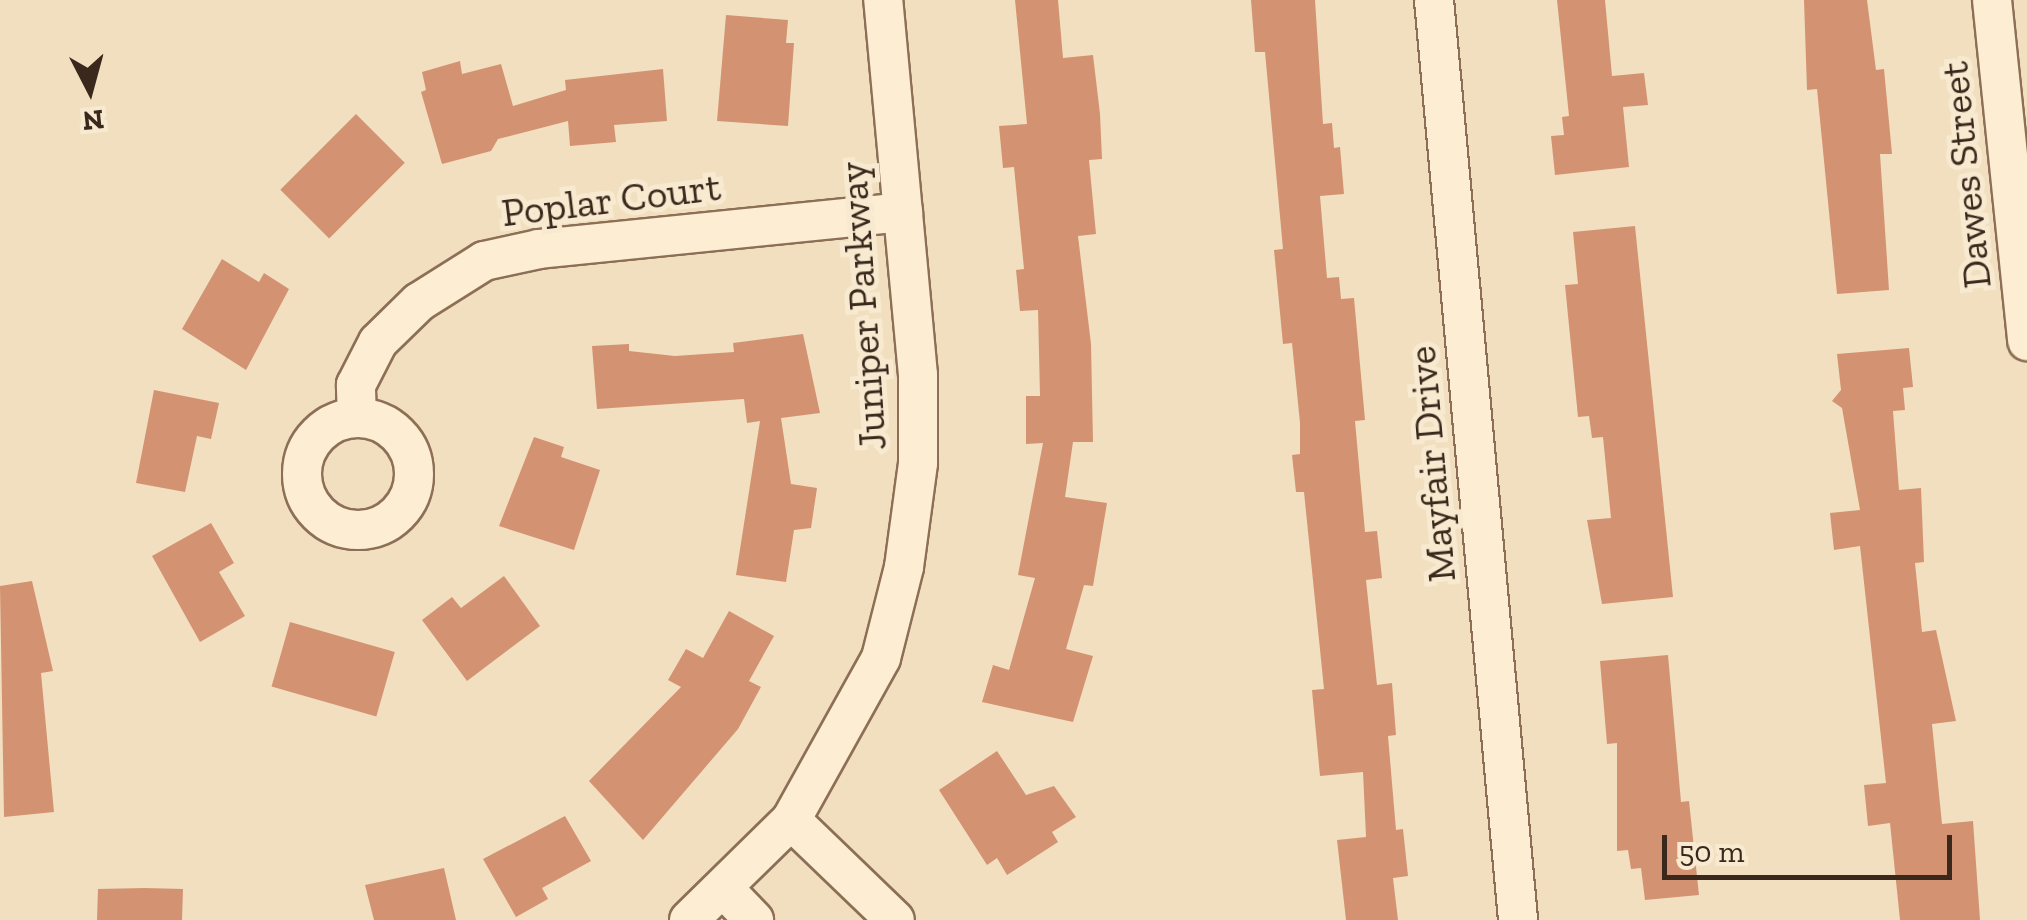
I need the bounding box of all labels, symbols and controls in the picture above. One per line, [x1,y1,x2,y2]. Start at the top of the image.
north arrow [40,40,140,140]
street label: Dawes Street [1929,59,2001,291]
text: N [81,103,105,138]
street label: Juniper Parkway [828,160,896,452]
street label: Poplar Court [498,162,724,236]
street label: Mayfair Drive [1397,344,1465,584]
scale bar [1667,815,1957,877]
text: 50 m [1679,834,1744,870]

